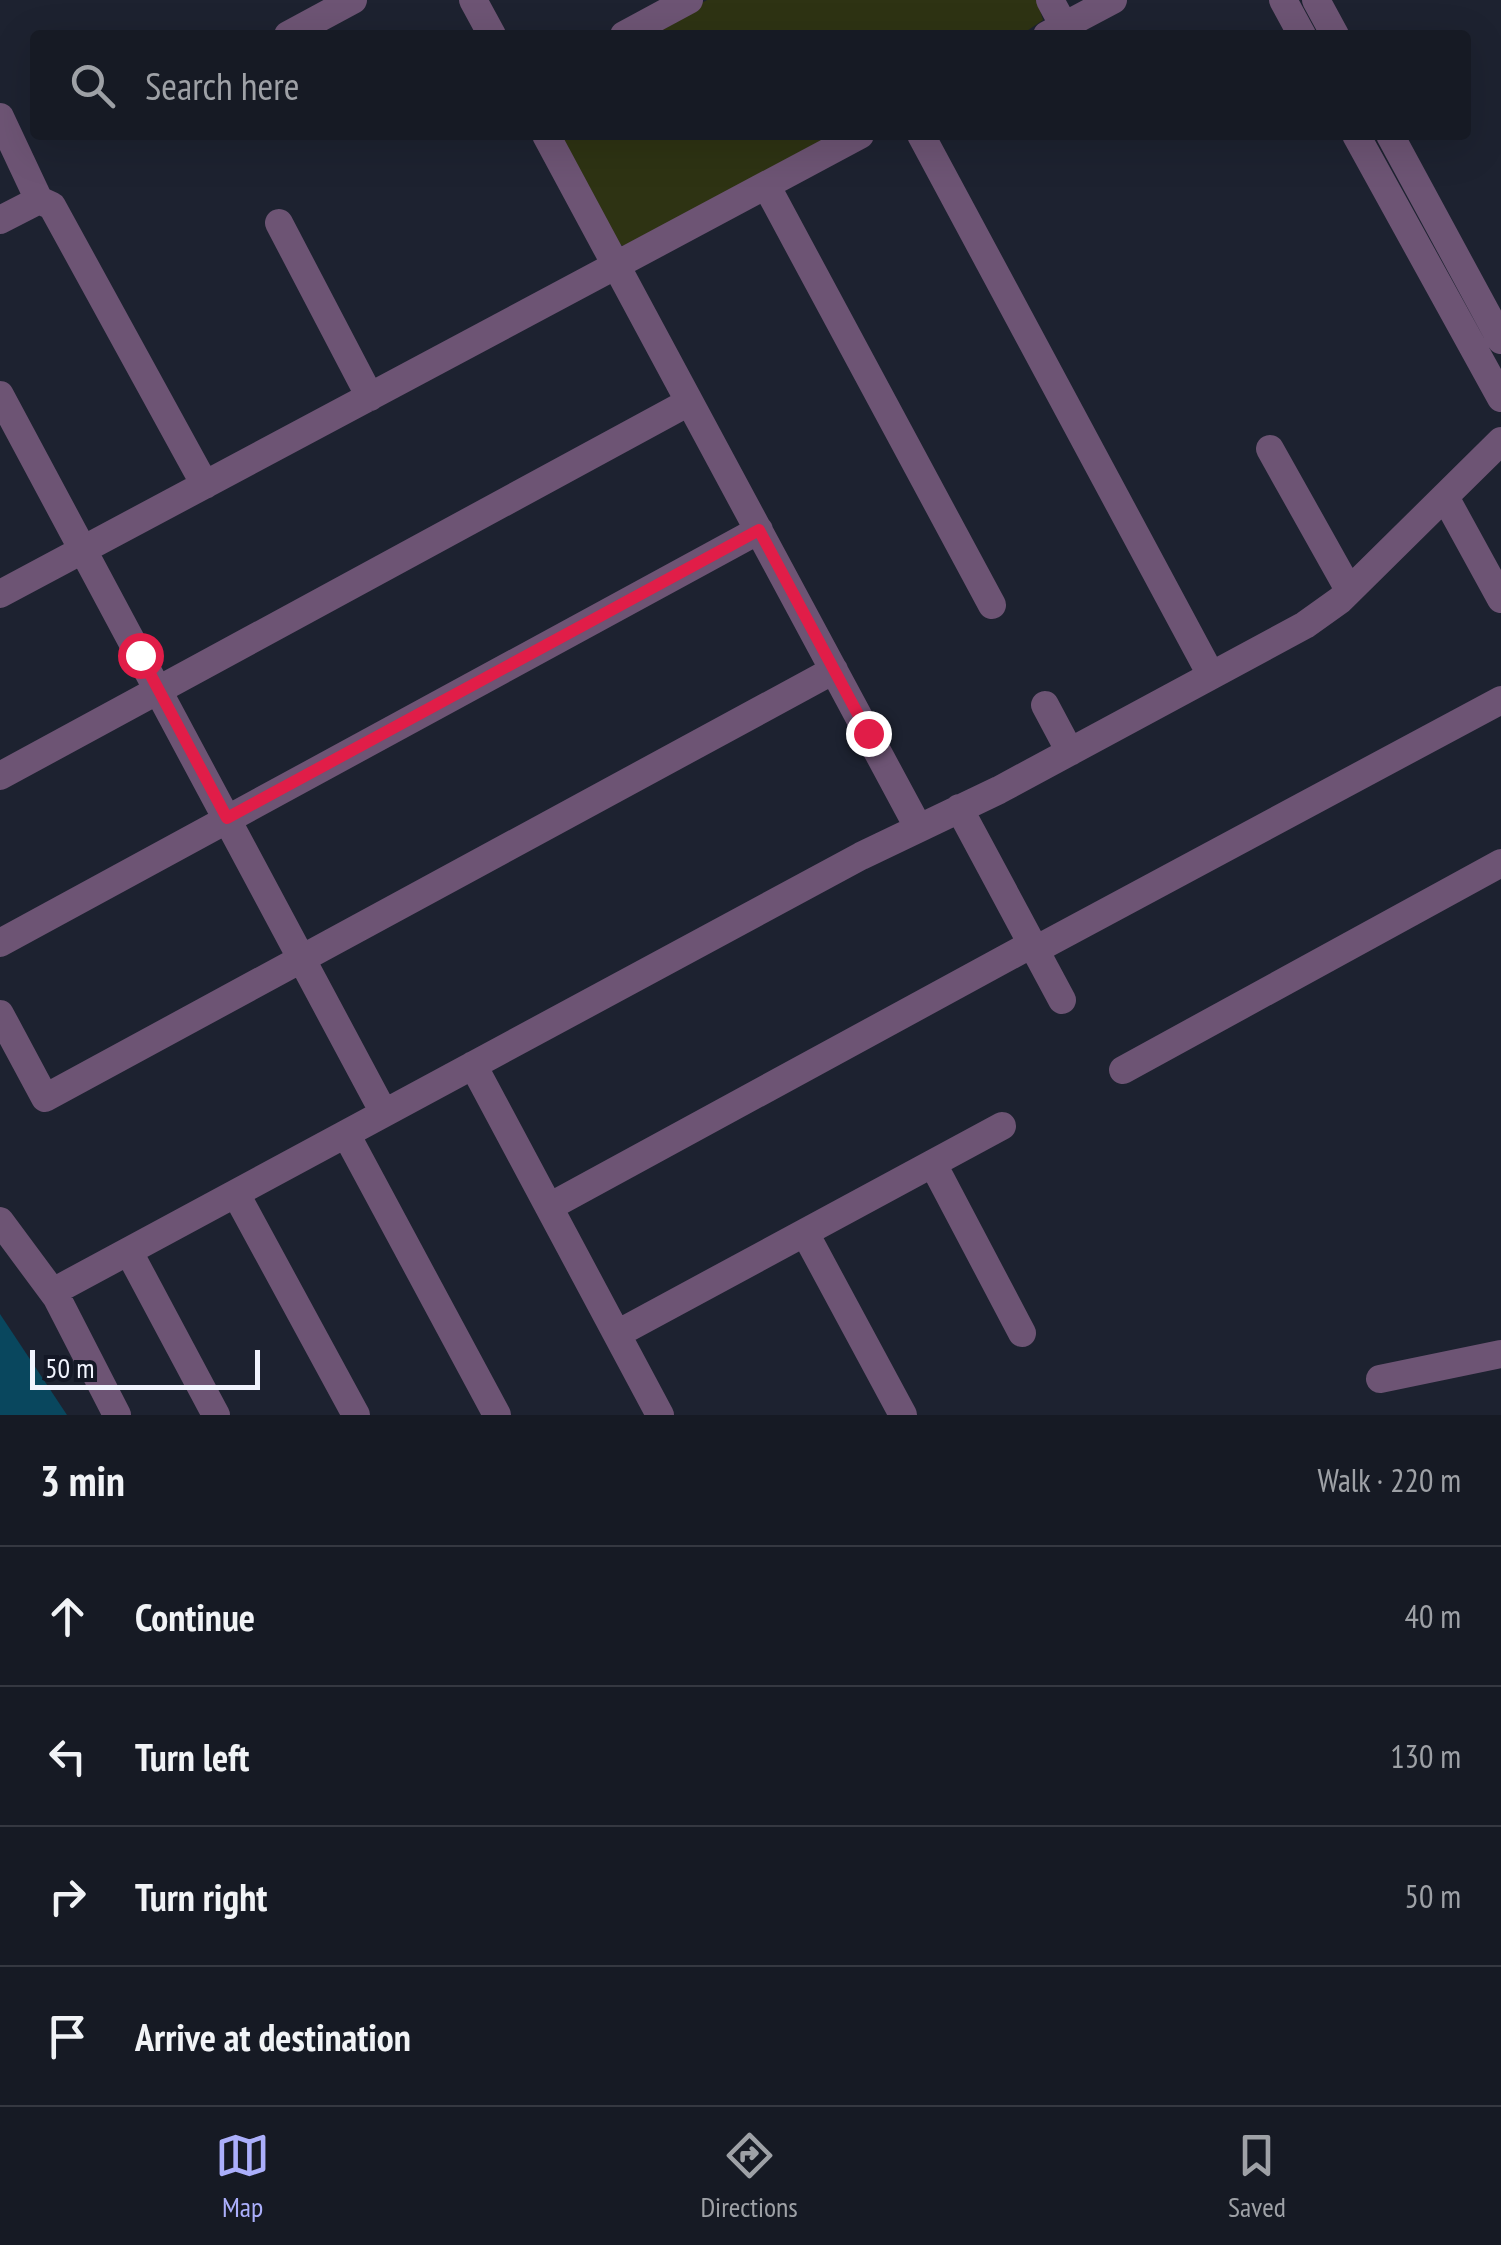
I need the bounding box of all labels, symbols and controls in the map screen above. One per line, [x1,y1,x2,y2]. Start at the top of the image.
search box [30,30,1471,140]
icon: search [65,58,120,113]
text: Search here [145,61,299,110]
route start [118,633,164,679]
route end [846,711,892,757]
scale bar [30,1345,260,1390]
text: 50 m [45,1349,94,1386]
text: 3 min [40,1453,125,1508]
text: Walk · 220 m [1317,1459,1461,1501]
icon: ahead [40,1589,95,1644]
text: Continue [135,1592,255,1641]
text: 40 m [1405,1595,1461,1637]
icon: left [40,1729,95,1784]
text: Turn left [135,1732,249,1781]
text: 130 m [1390,1735,1461,1777]
icon: right [40,1869,95,1924]
text: Turn right [135,1872,267,1921]
text: 50 m [1405,1875,1461,1917]
icon: arrive [40,2009,95,2064]
text: Arrive at destination [135,2012,411,2061]
tab: Map [215,2128,270,2225]
tab: Directions [700,2128,798,2225]
tab: Saved [1228,2128,1286,2225]

